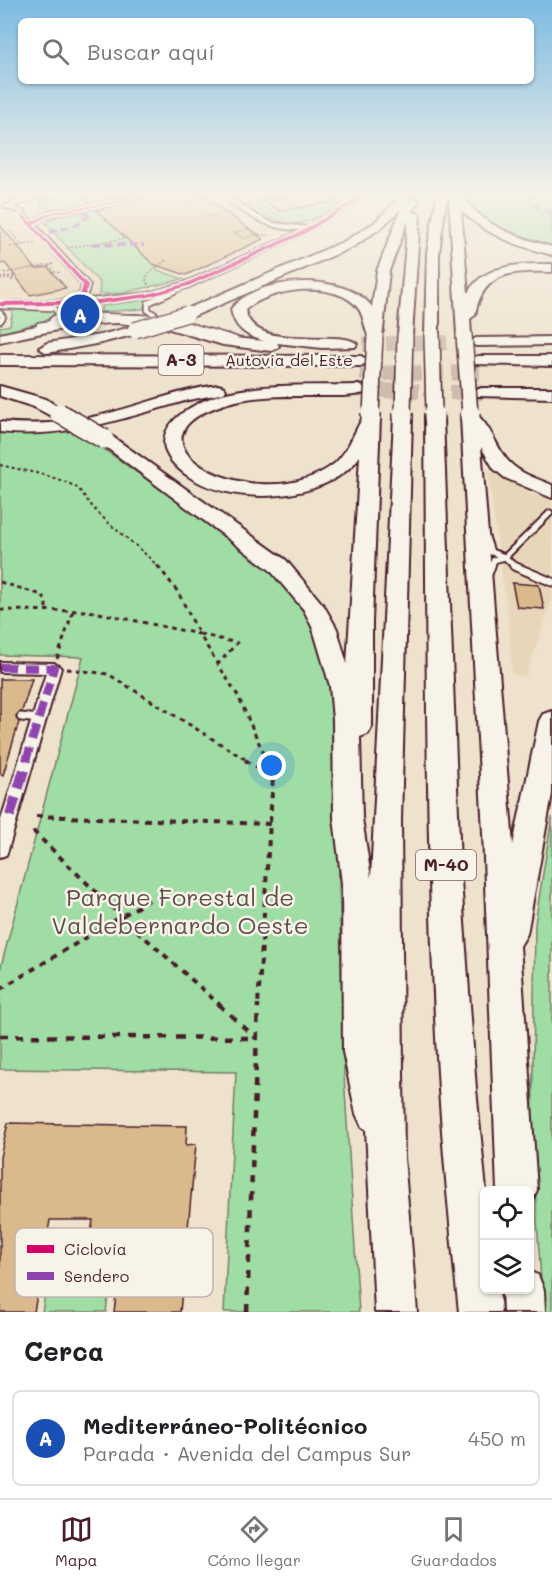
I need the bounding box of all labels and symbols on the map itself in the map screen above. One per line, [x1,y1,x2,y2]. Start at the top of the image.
pin: A [60,292,100,336]
road number: A-3 [158,345,204,375]
street label: Autovía del Este [225,349,353,370]
your location [257,751,286,780]
road number: M-40 [416,850,476,880]
park label: Parque Forestal de Valdebernardo Oeste [51,881,309,940]
legend [15,1228,213,1297]
text: Ciclovía [64,1238,127,1259]
text: Sendero [64,1265,129,1286]

